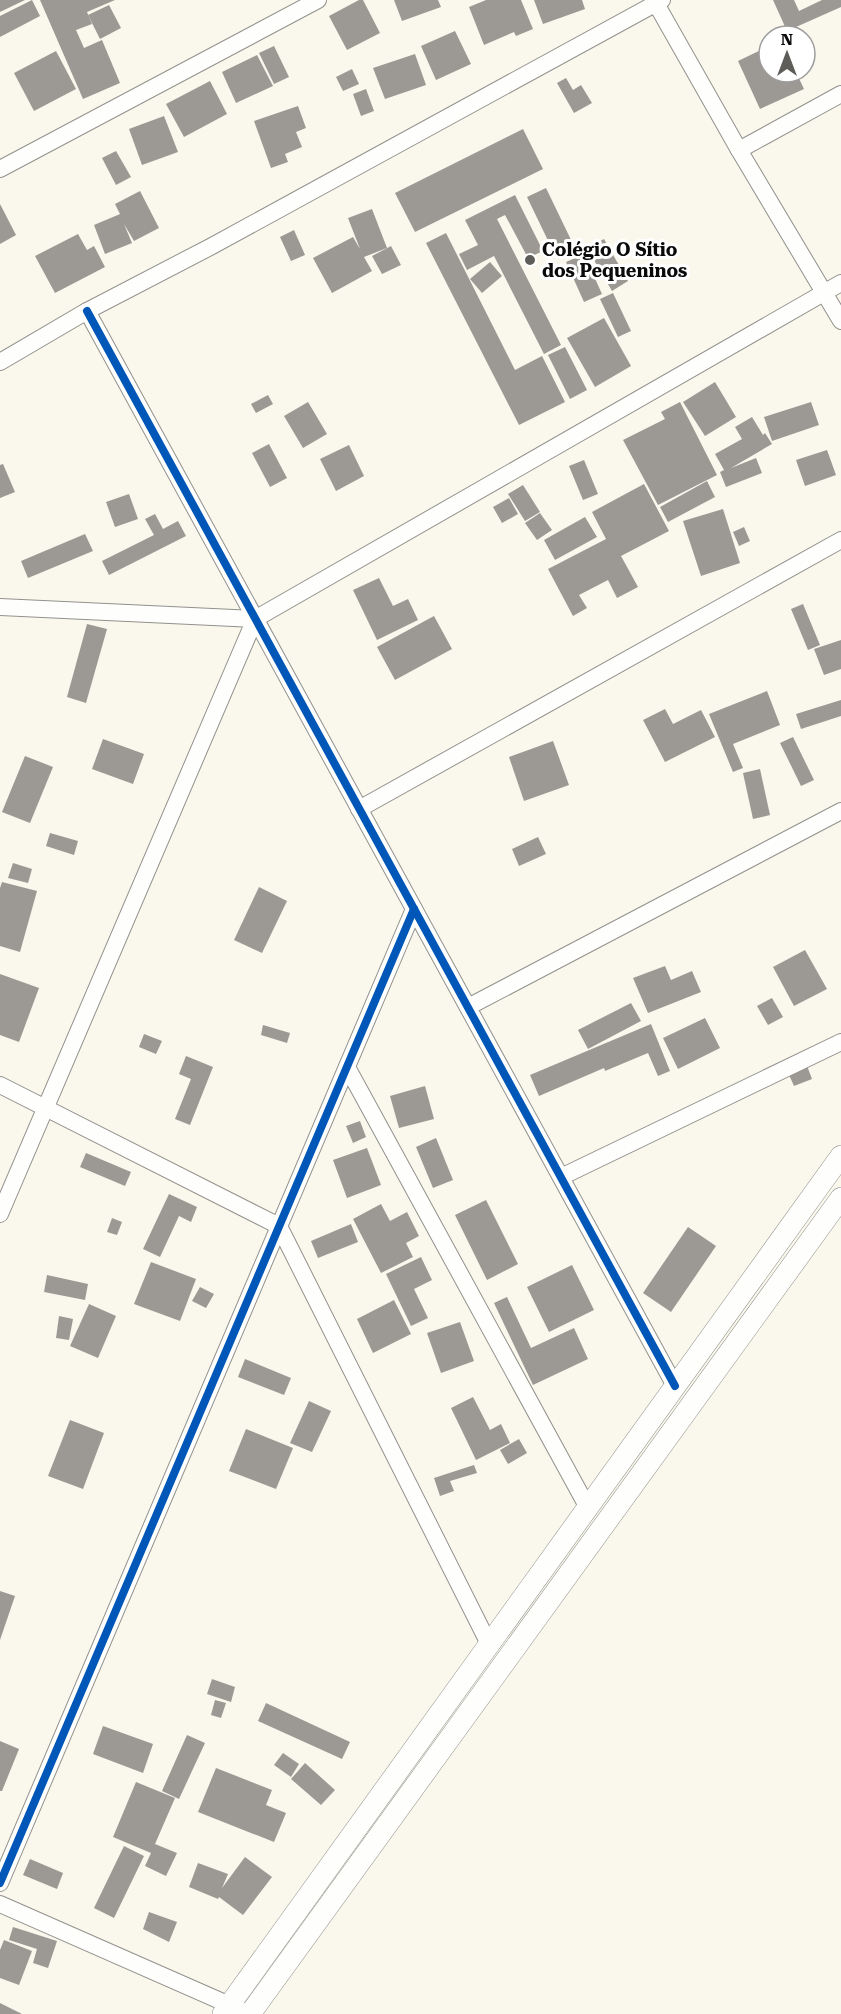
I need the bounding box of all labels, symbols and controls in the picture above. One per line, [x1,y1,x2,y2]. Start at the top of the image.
north arrow [757,24,817,84]
text: N [781,30,793,49]
place label: Colégio O Sítio dos Pequeninos [542,239,687,281]
marker: Colégio O Sítio dos Pequeninos [523,253,537,267]

